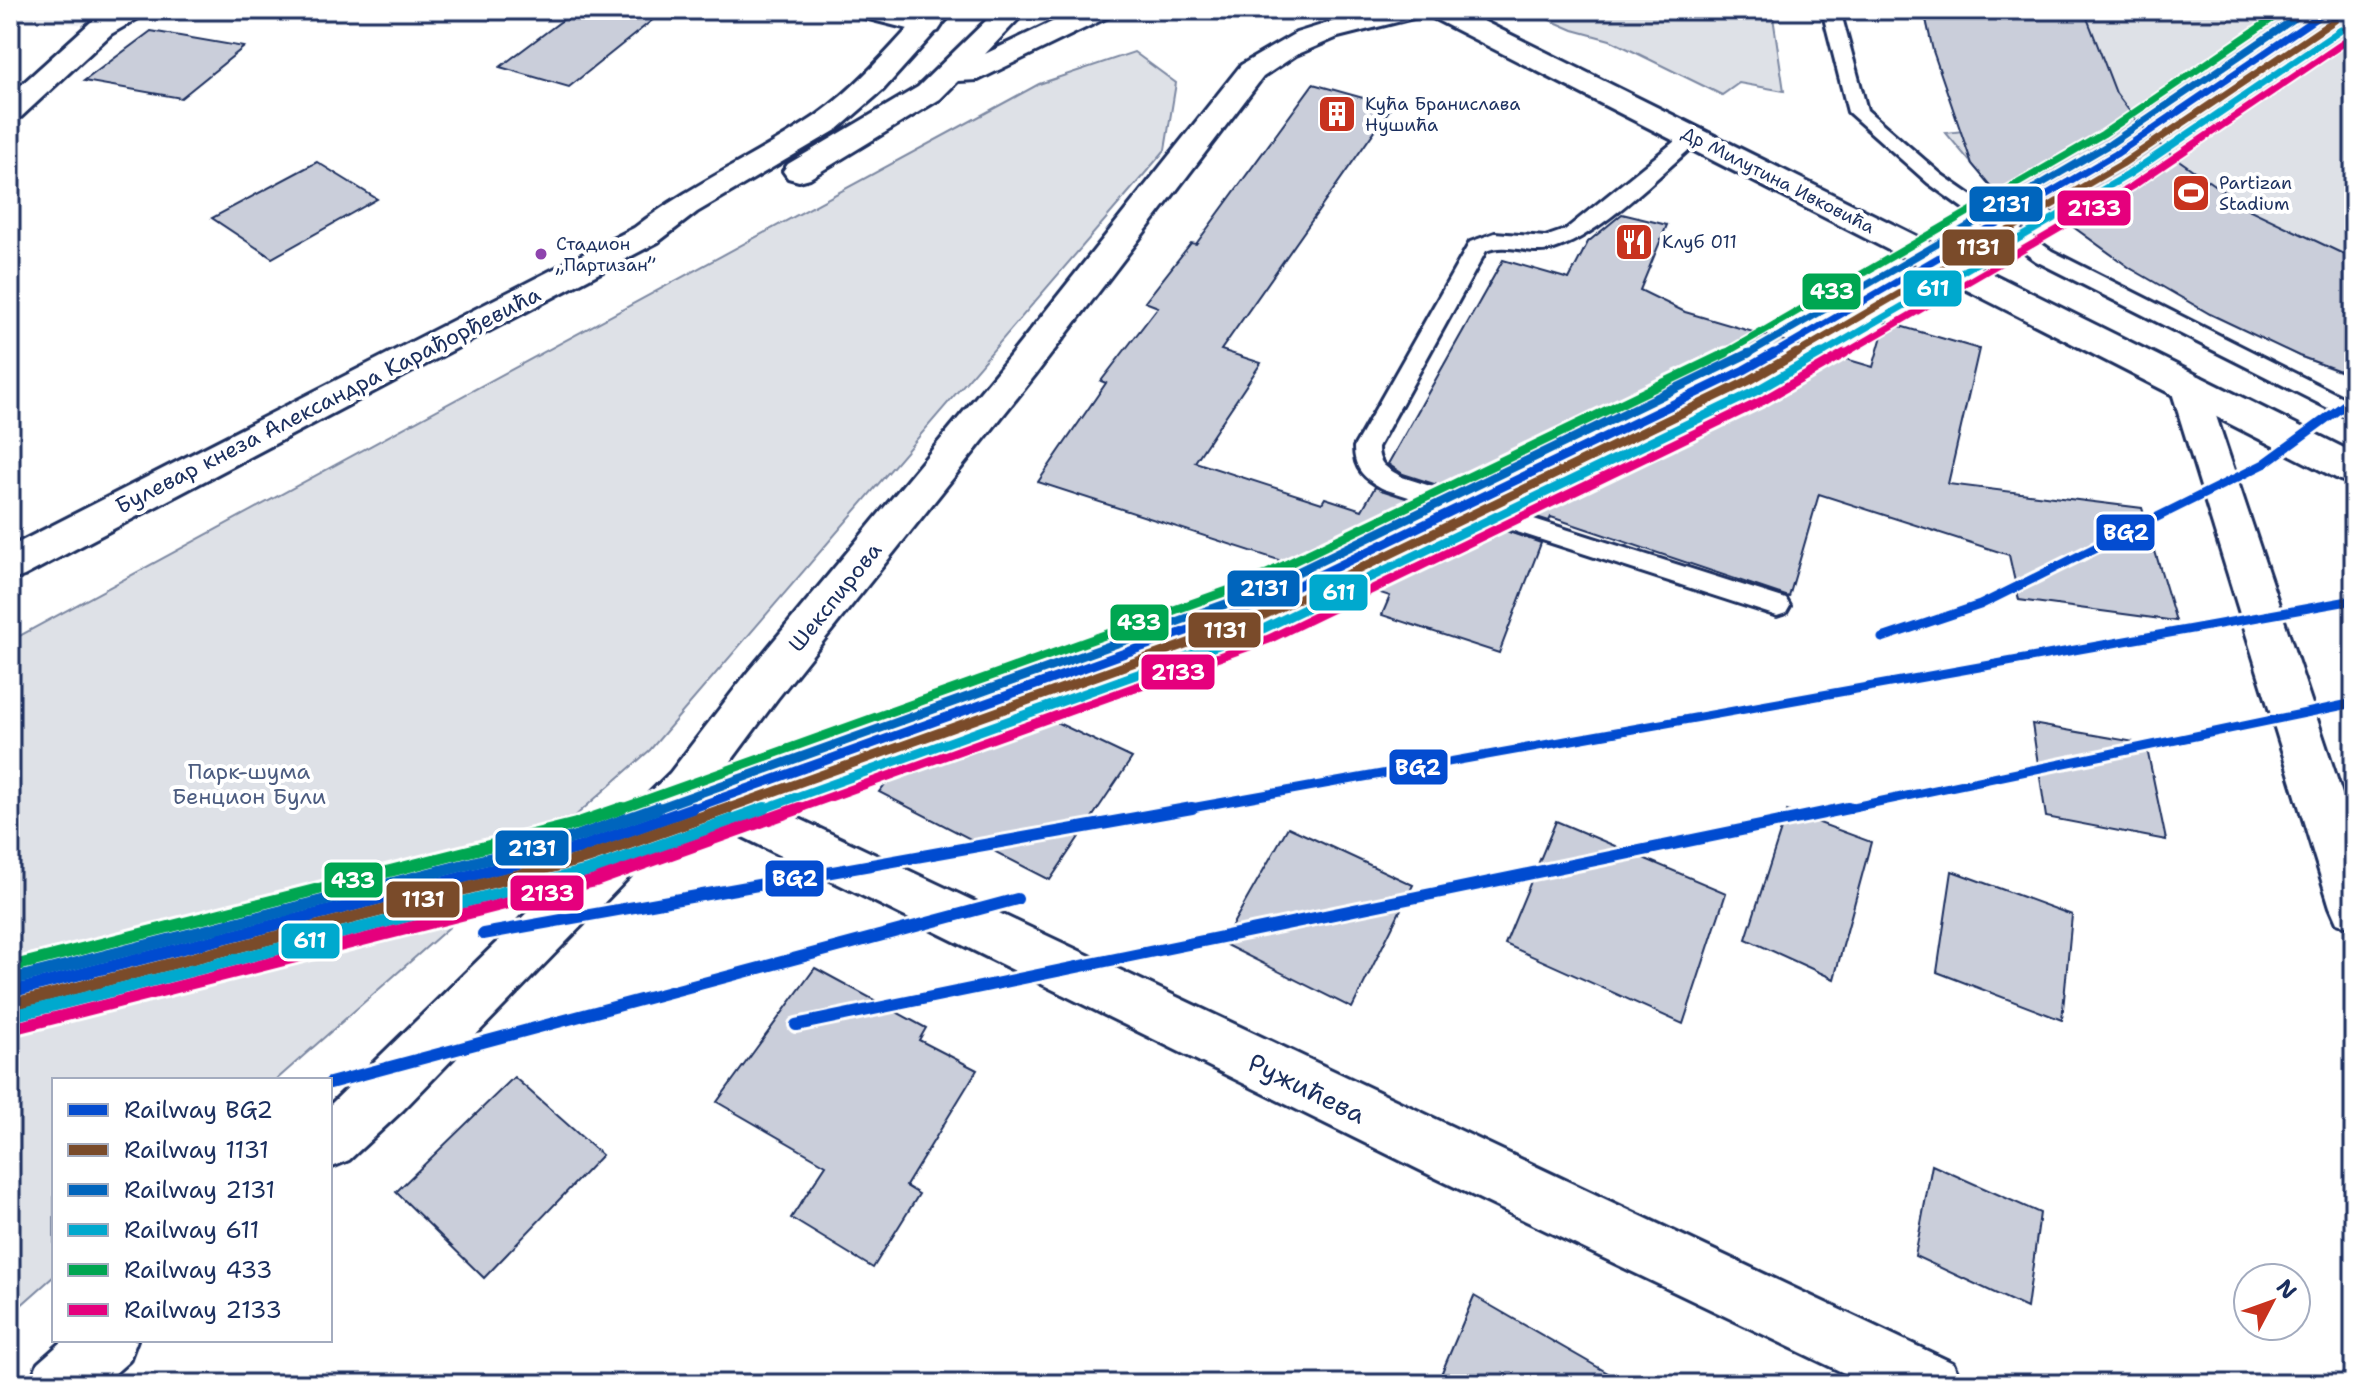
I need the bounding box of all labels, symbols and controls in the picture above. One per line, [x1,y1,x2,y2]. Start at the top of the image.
place label: Кућа Бранислава Нушића [1365,92,1521,137]
building icon: Кућа Бранислава Нушића [1316,93,1358,135]
street label: Др Милутина Ивковића [1677,121,1879,239]
place label: Partizan Stadium [2219,171,2292,216]
sports icon: Partizan Stadium [2170,172,2212,214]
line badge: 2131 [1968,185,2044,223]
line badge: 2133 [2056,189,2132,227]
text: 2131 [1982,190,2030,219]
text: 2133 [2067,194,2121,223]
restaurant icon: Клуб 011 [1613,221,1655,263]
line badge: 1131 [1941,228,2016,267]
place label: Клуб 011 [1662,230,1737,254]
place label: Стадион „Партизан” [555,232,656,277]
text: 1131 [1956,233,2000,262]
marker: Стадион „Партизан” [533,246,549,262]
line badge: 611 [1902,269,1963,308]
line badge: 433 [1801,272,1862,311]
text: 611 [1916,274,1950,303]
text: 433 [1810,277,1854,306]
street label: Булевар кнеза Александра Карађорђевића [111,279,546,520]
line badge: BG2 [2095,513,2156,552]
text: BG2 [2103,518,2149,547]
street label: Шекспирова [782,536,888,658]
line badge: 2131 [1226,569,1301,608]
line badge: 611 [1308,573,1369,612]
text: 2131 [1240,574,1288,603]
text: 611 [1322,578,1356,607]
line badge: 433 [1109,603,1170,642]
text: 433 [1117,608,1161,637]
line badge: 1131 [1187,611,1262,649]
text: 1131 [1203,616,1247,645]
line badge: 2133 [1140,653,1216,691]
text: 2133 [1151,658,1205,687]
line badge: BG2 [1388,748,1449,786]
text: BG2 [1395,753,1441,782]
park label: Парк-шума Бенцион Були [172,757,326,811]
line badge: 2131 [494,829,570,867]
text: 2131 [508,834,556,863]
line badge: BG2 [764,859,825,898]
line badge: 433 [323,861,384,899]
text: BG2 [772,864,818,893]
text: 433 [331,866,375,895]
line badge: 2133 [509,874,585,912]
text: 2133 [520,879,574,908]
line badge: 1131 [385,880,461,919]
text: 1131 [401,885,445,914]
line badge: 611 [280,922,341,960]
text: 611 [293,926,327,955]
street label: Ружићева [1242,1045,1372,1131]
legend [52,1078,332,1342]
text: Railway BG2 [124,1094,273,1126]
text: Railway 1131 [124,1134,269,1166]
text: Railway 2131 [124,1174,275,1206]
text: Railway 611 [124,1214,260,1246]
text: Railway 433 [124,1254,273,1286]
north arrow [2232,1262,2312,1342]
text: N [2270,1273,2303,1305]
text: Railway 2133 [124,1294,282,1326]

